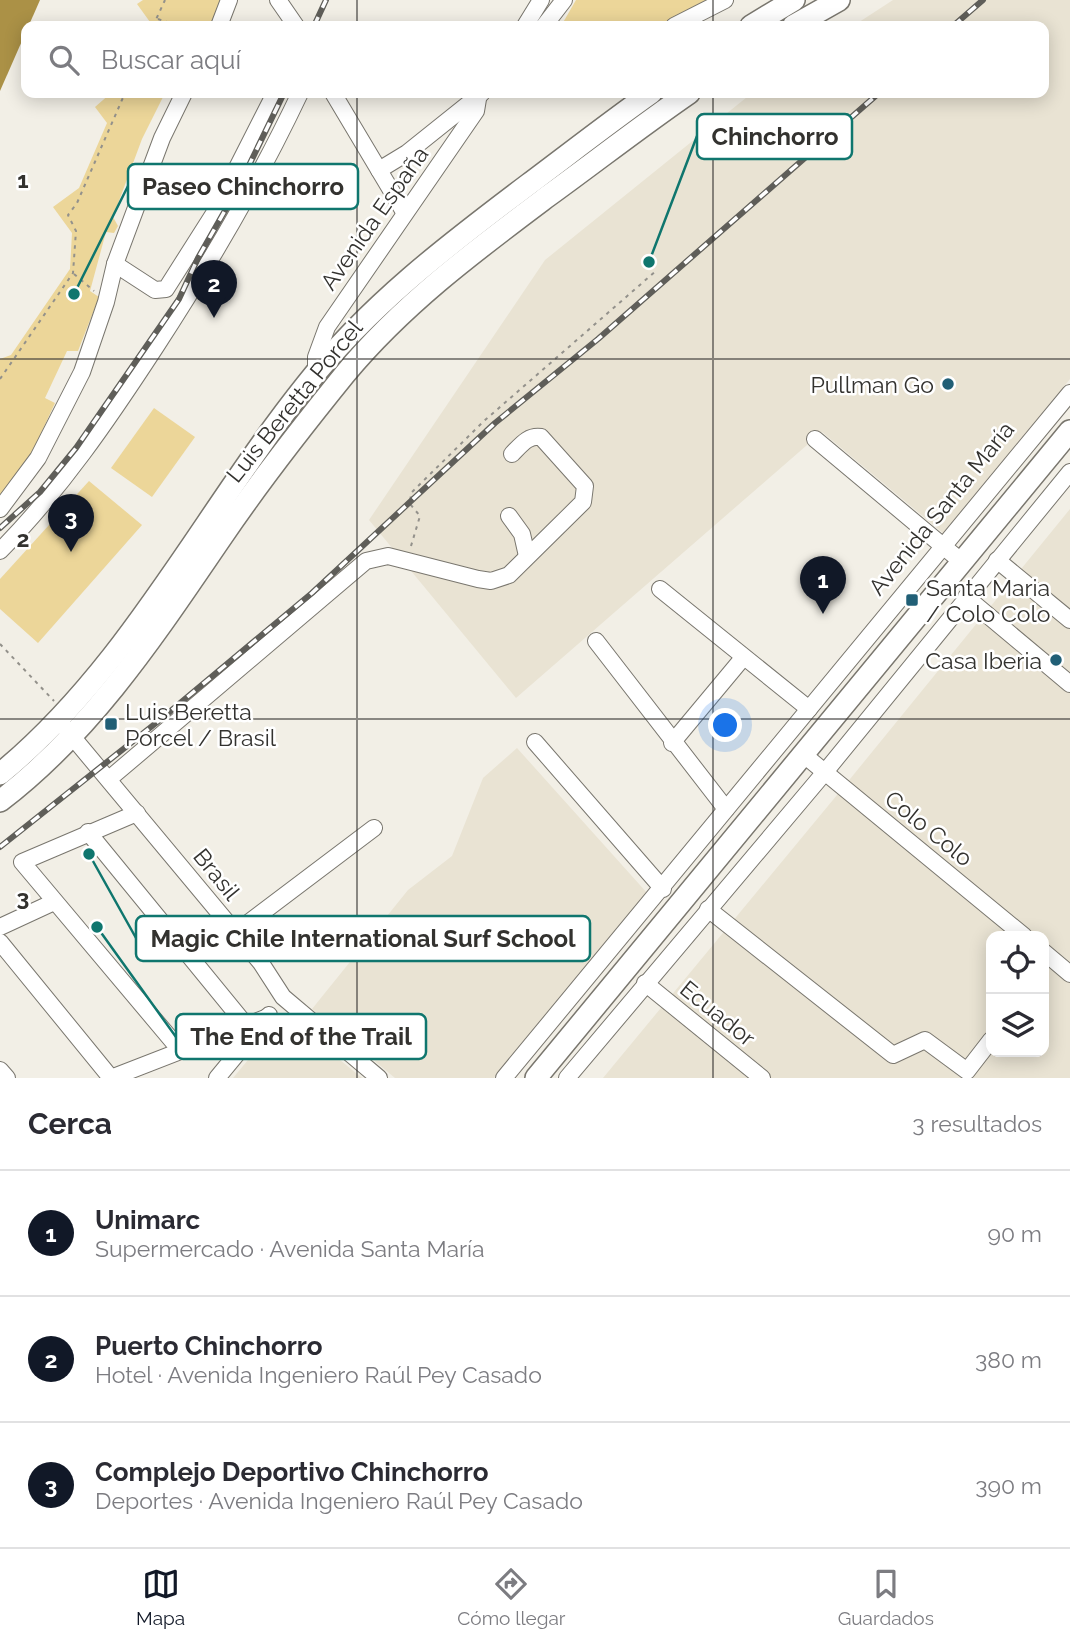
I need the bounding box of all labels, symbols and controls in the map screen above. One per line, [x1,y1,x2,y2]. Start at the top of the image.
search box [21,21,1049,98]
icon: search [45,41,83,79]
text: Buscar aquí [101,45,241,75]
callout: Chinchorro [697,114,852,159]
text: Chinchorro [711,122,839,151]
street label: Avenida España [314,141,434,295]
callout: Paseo Chinchorro [128,164,358,209]
text: 1 [17,166,29,193]
text: Paseo Chinchorro [142,172,344,201]
pin: 2 [191,260,237,318]
street label: Luis Beretta Porcel [220,314,368,487]
place label: Pullman Go [810,371,934,398]
marker: Pullman Go [940,376,956,392]
street label: Avenida Santa María [863,416,1019,600]
pin: 3 [48,494,94,552]
text: 2 [17,525,29,552]
pin: 1 [800,556,846,614]
place label: Santa Maria / Colo Colo [926,574,1050,627]
marker: Santa Maria / Colo Colo [904,592,920,608]
place label: Casa Iberia [925,647,1042,674]
marker: Casa Iberia [1048,652,1064,668]
place label: Luis Beretta Porcel / Brasil [125,698,277,751]
your location [708,708,742,742]
marker: Luis Beretta Porcel / Brasil [103,716,119,732]
street label: Colo Colo [880,785,978,871]
street label: Brasil [188,843,246,906]
text: 3 [17,884,29,911]
callout: Magic Chile International Surf School [136,916,590,961]
text: Magic Chile International Surf School [150,924,576,953]
map controls [986,931,1049,1057]
button: locate [986,931,1049,994]
street label: Ecuador [675,975,761,1051]
button: layers [986,994,1049,1057]
callout: The End of the Trail [176,1014,426,1059]
text: The End of the Trail [190,1022,412,1051]
text: Cerca [28,1106,112,1141]
text: 3 resultados [912,1110,1042,1137]
text: Unimarc [95,1205,200,1235]
text: 1 [45,1220,57,1247]
text: 90 m [987,1220,1042,1247]
text: Supermercado · Avenida Santa María [95,1235,485,1262]
text: Puerto Chinchorro [95,1331,322,1361]
text: 2 [45,1346,57,1373]
text: 380 m [975,1346,1042,1373]
text: Hotel · Avenida Ingeniero Raúl Pey Casado [95,1361,542,1388]
text: Complejo Deportivo Chinchorro [95,1457,488,1487]
text: 3 [45,1472,57,1499]
text: 390 m [975,1472,1042,1499]
text: Deportes · Avenida Ingeniero Raúl Pey Casado [95,1487,583,1514]
tab: Mapa [136,1565,185,1629]
tab: Cómo llegar [457,1565,566,1629]
tab: Guardados [838,1565,934,1629]

